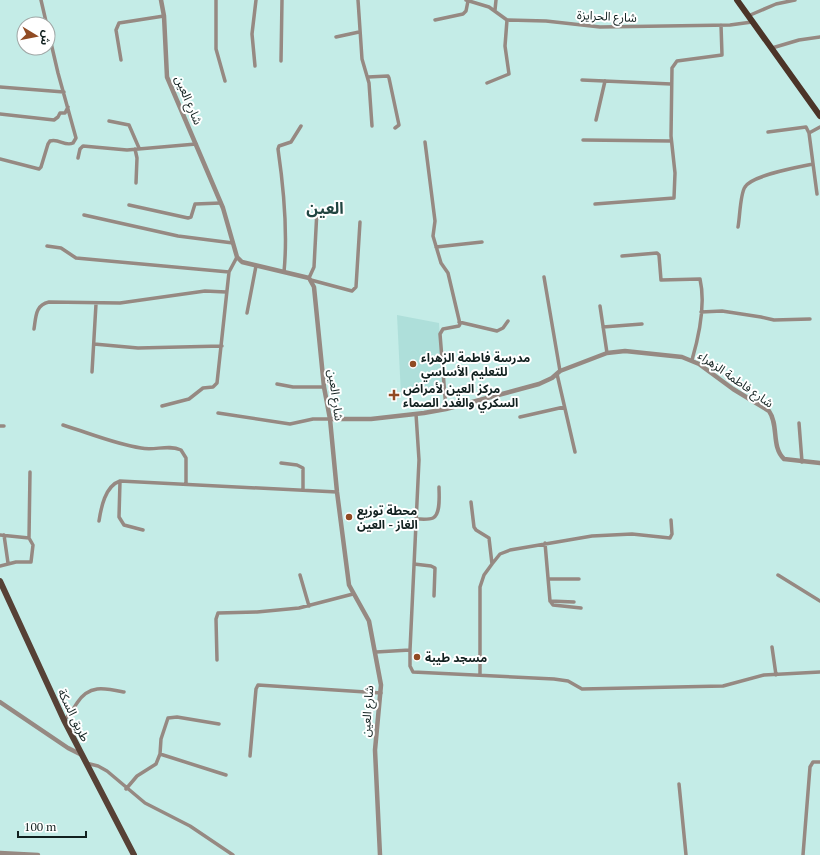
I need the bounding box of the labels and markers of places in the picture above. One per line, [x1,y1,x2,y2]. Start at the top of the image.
place label: مدرسة فاطمة الزهراء للتعليم الأساسي [421,350,530,381]
marker: مدرسة فاطمة الزهراء للتعليم الأساسي [408,359,418,369]
place label: مركز العين لأمراض السكري والغدد الصماء [403,381,518,412]
marker: مركز العين لأمراض السكري والغدد الصماء [388,389,400,401]
place label: محطة توزيع الغاز - العين [357,503,418,532]
marker: محطة توزيع الغاز - العين [344,512,354,522]
place label: مسجد طيبة [425,650,487,665]
marker: مسجد طيبة [412,652,422,662]

